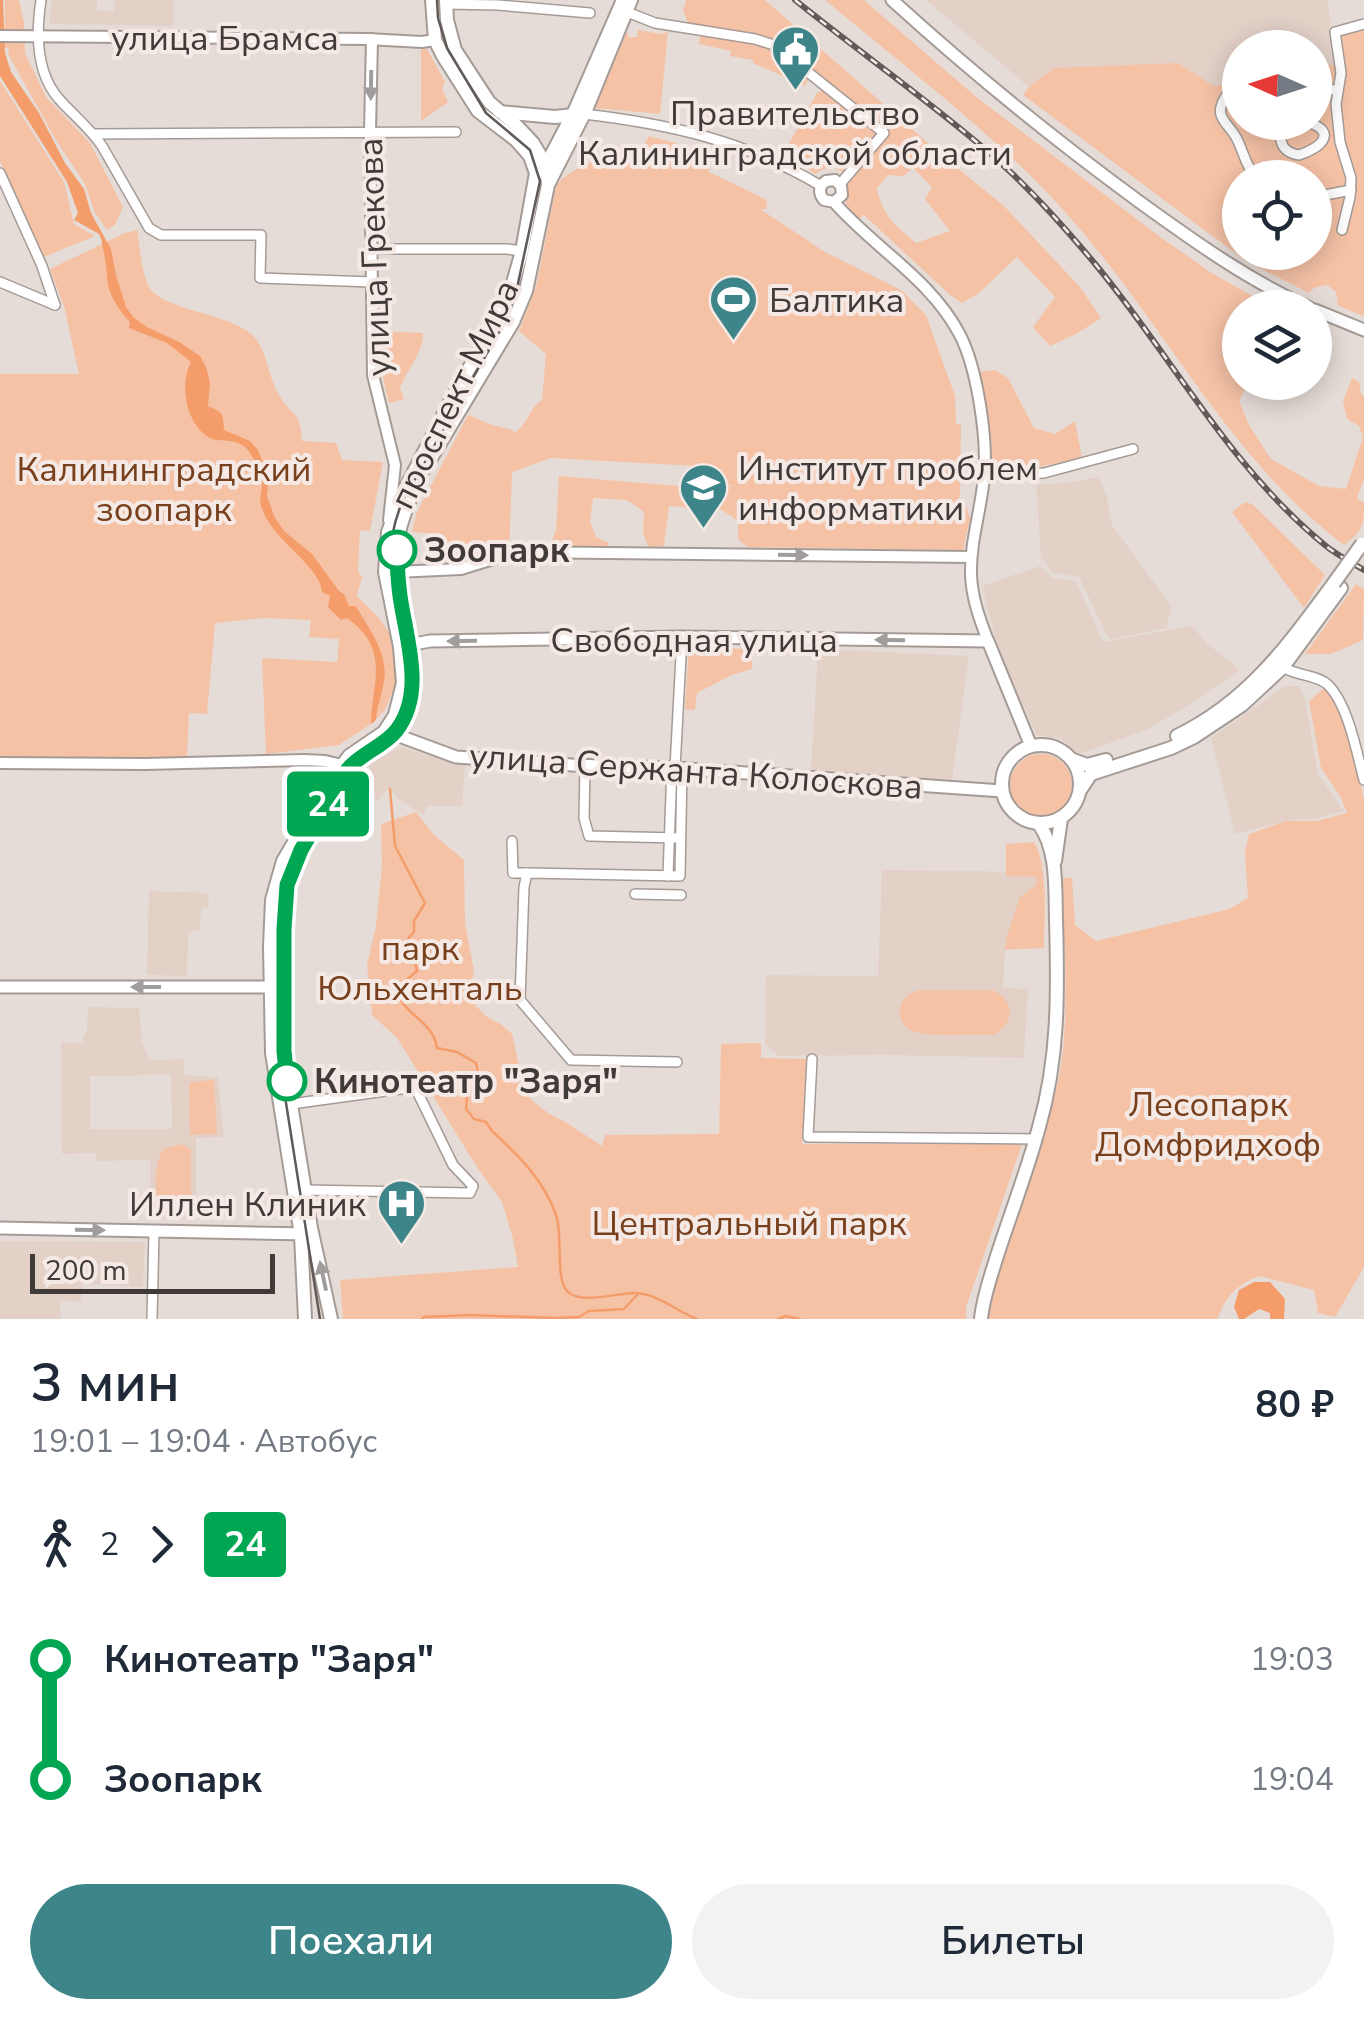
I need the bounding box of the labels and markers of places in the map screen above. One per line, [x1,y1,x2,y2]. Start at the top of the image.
public building icon: Правительство Калининградской области [769,23,821,91]
place label: Правительство Калининградской области [578,90,1012,177]
sports icon: Балтика [708,274,760,342]
place label: Балтика [769,277,904,324]
place label: Институт проблем информатики [738,445,1038,532]
school or university icon: Институт проблем информатики [677,462,729,530]
place label: Зоопарк [424,527,570,574]
marker: Зоопарк [378,531,416,569]
place label: Кинотеатр "Заря" [314,1058,618,1105]
marker: Кинотеатр "Заря" [268,1062,306,1100]
hospital icon: Иллен Клиник [375,1178,427,1246]
place label: Иллен Клиник [129,1181,367,1228]

